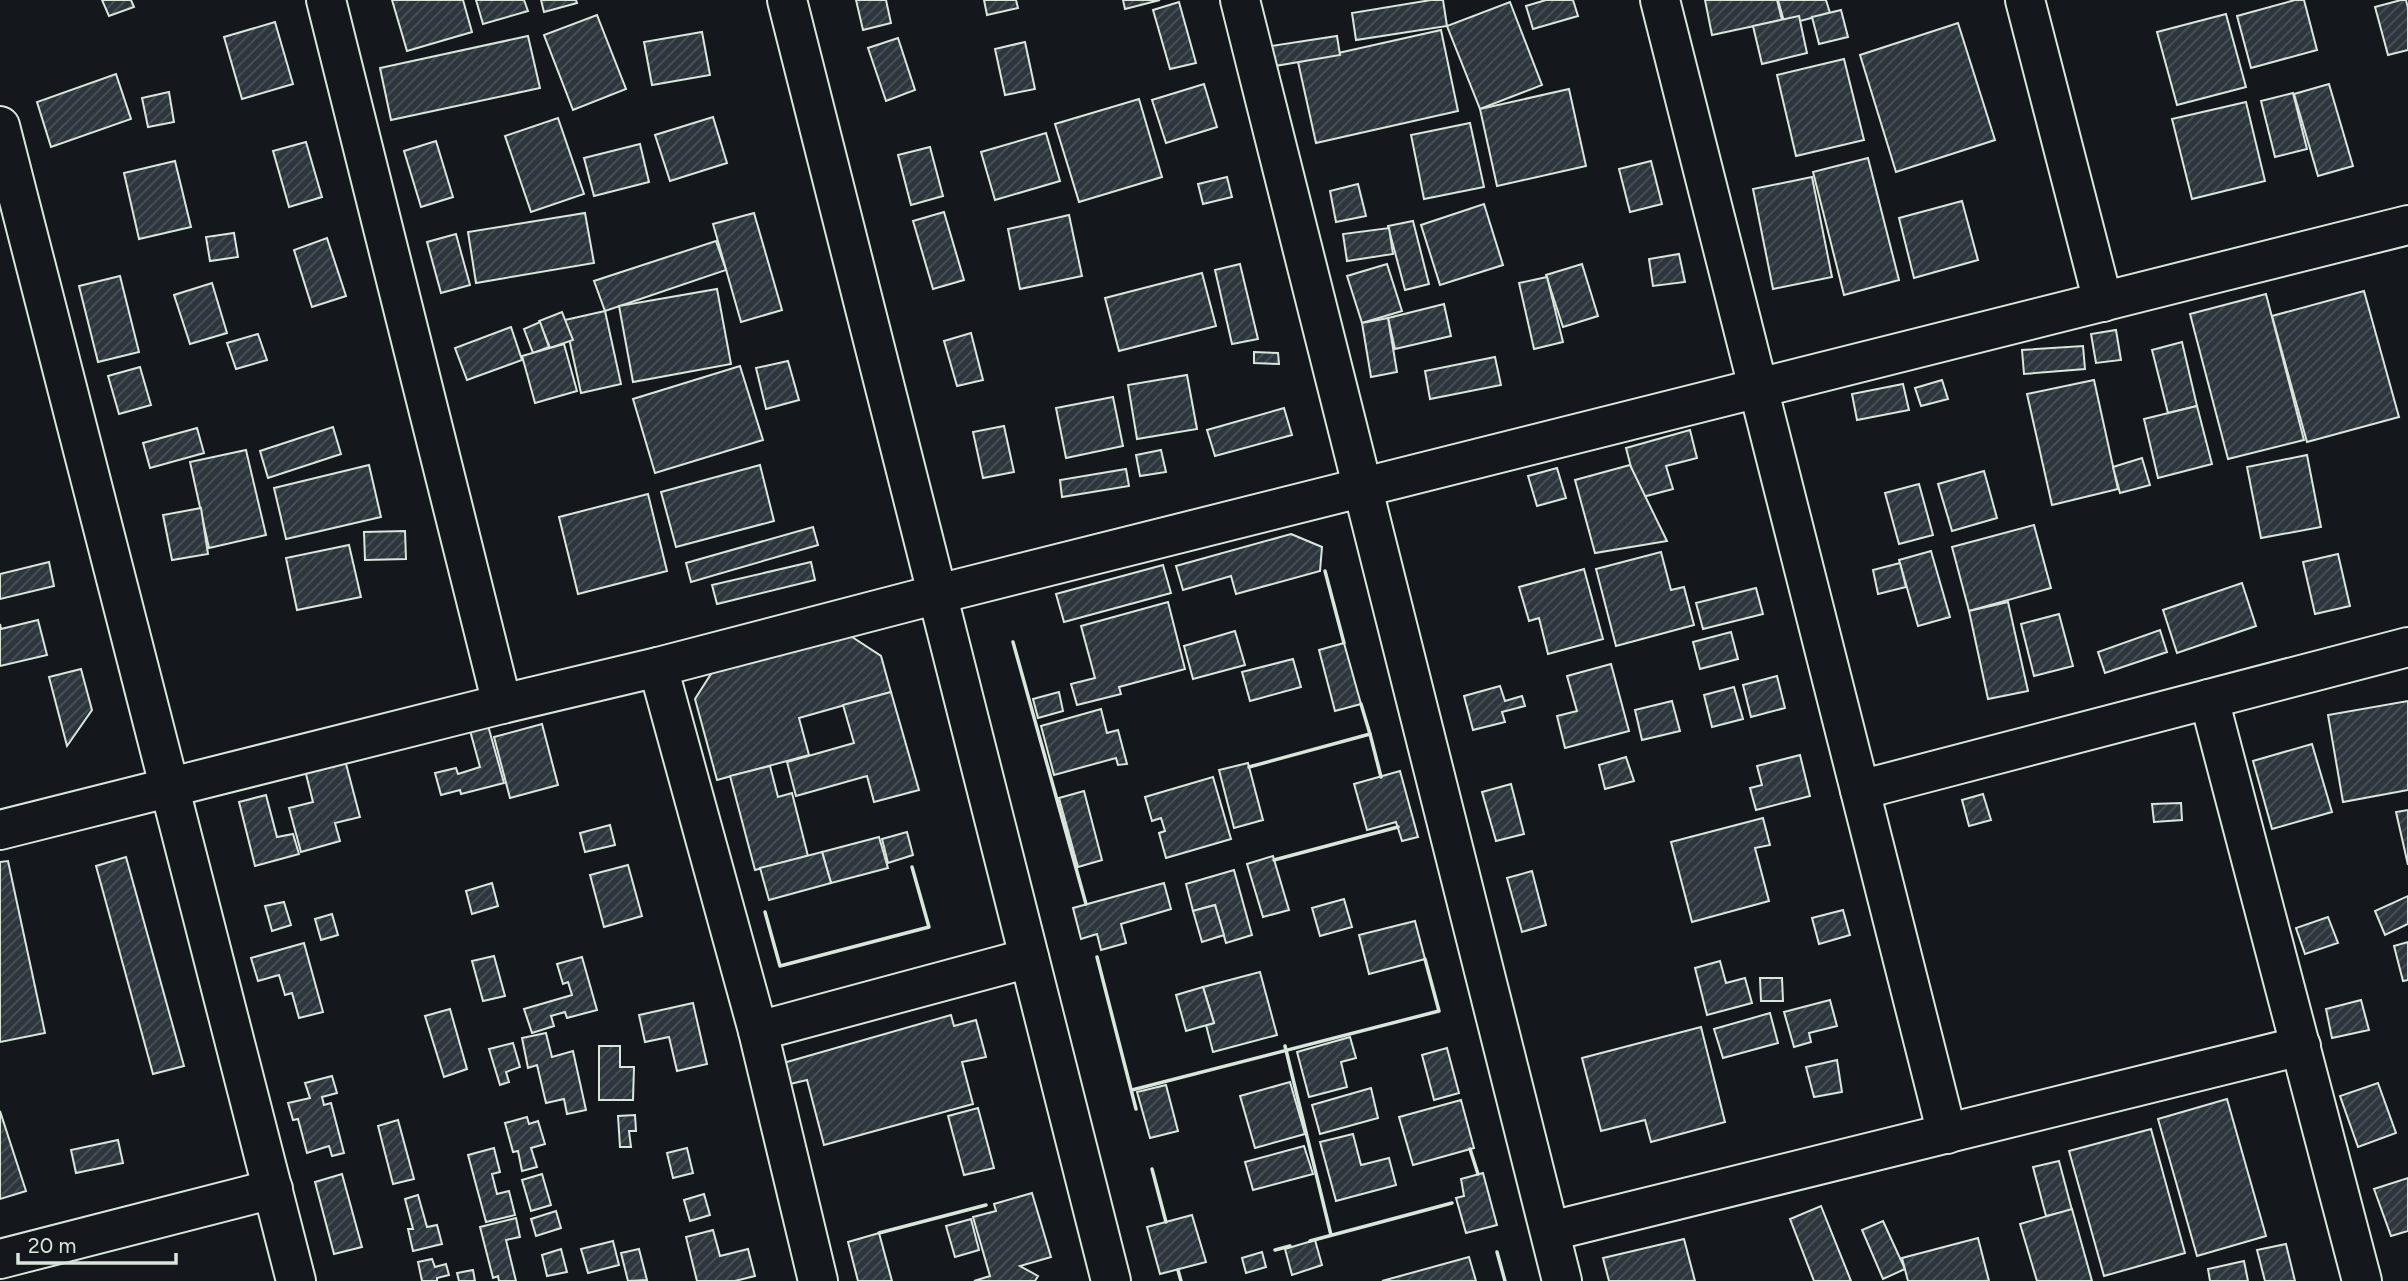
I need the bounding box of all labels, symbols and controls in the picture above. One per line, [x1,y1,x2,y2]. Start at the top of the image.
scale bar [18,1222,175,1266]
text: 20 m [28,1233,76,1258]

